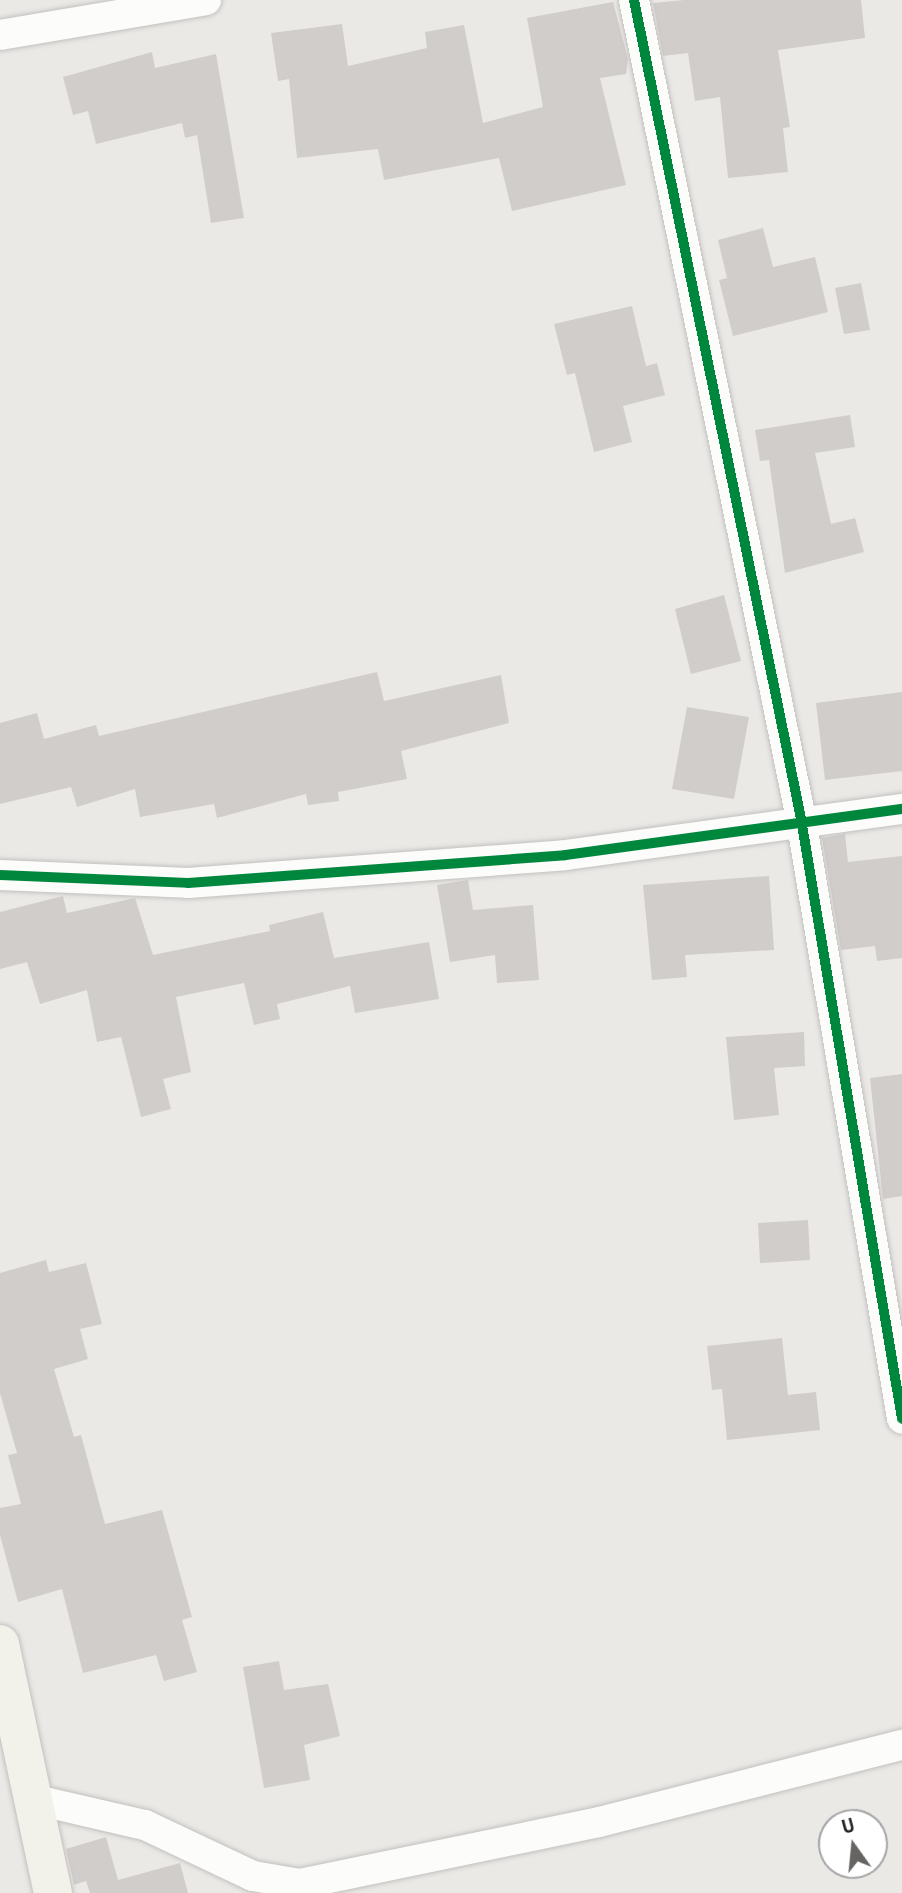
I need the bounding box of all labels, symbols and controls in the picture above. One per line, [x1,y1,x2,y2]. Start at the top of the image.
north arrow [818,1809,888,1879]
text: U [839,1813,857,1839]

